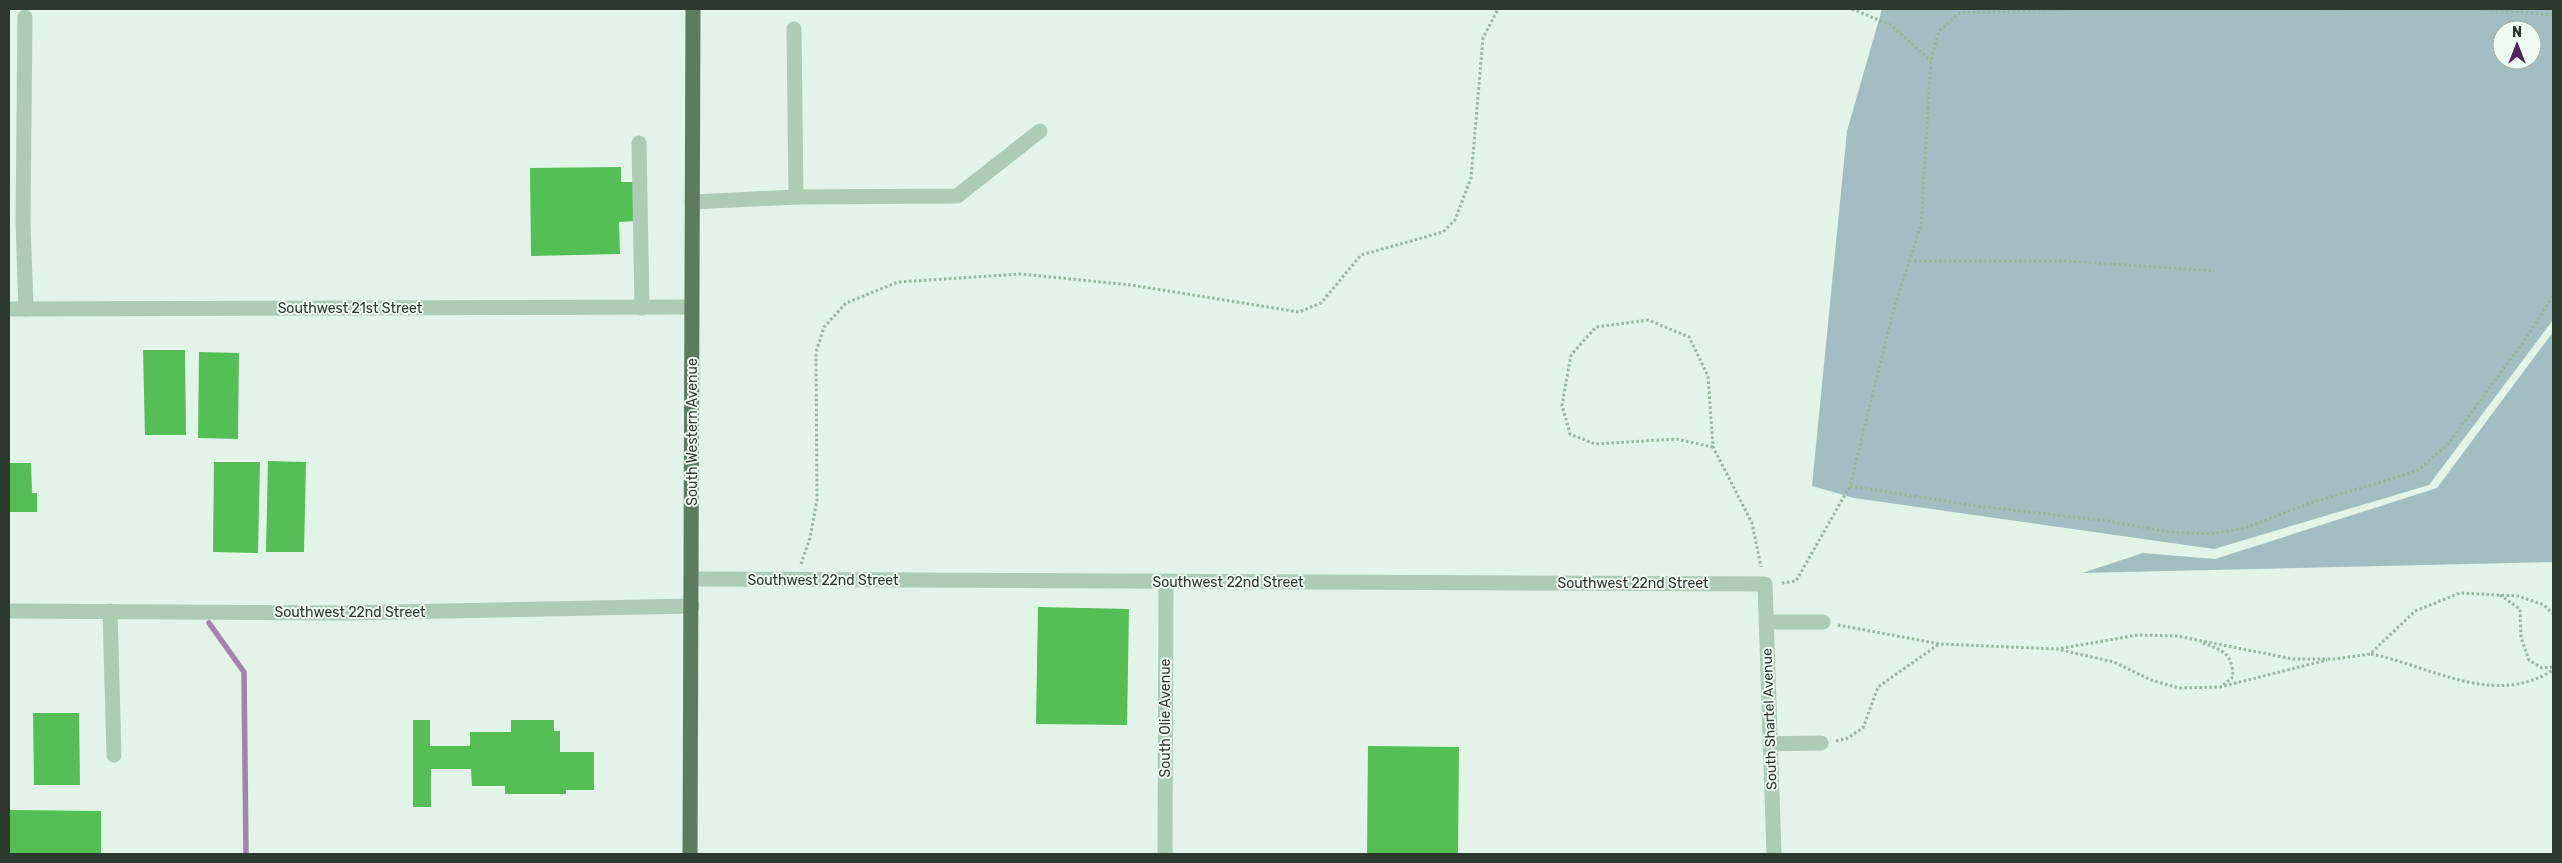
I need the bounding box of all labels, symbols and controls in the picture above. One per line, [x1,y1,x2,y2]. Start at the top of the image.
north arrow [2492,20,2542,70]
text: N [2512,24,2522,41]
street label: Southwest 21st Street [278,300,423,317]
street label: South Western Avenue [684,358,701,506]
street label: Southwest 22nd Street [747,572,899,589]
street label: Southwest 22nd Street [1152,574,1304,591]
street label: Southwest 22nd Street [1557,575,1709,592]
street label: Southwest 22nd Street [274,604,426,621]
street label: South Shartel Avenue [1759,648,1780,790]
street label: South Olie Avenue [1157,658,1174,777]

